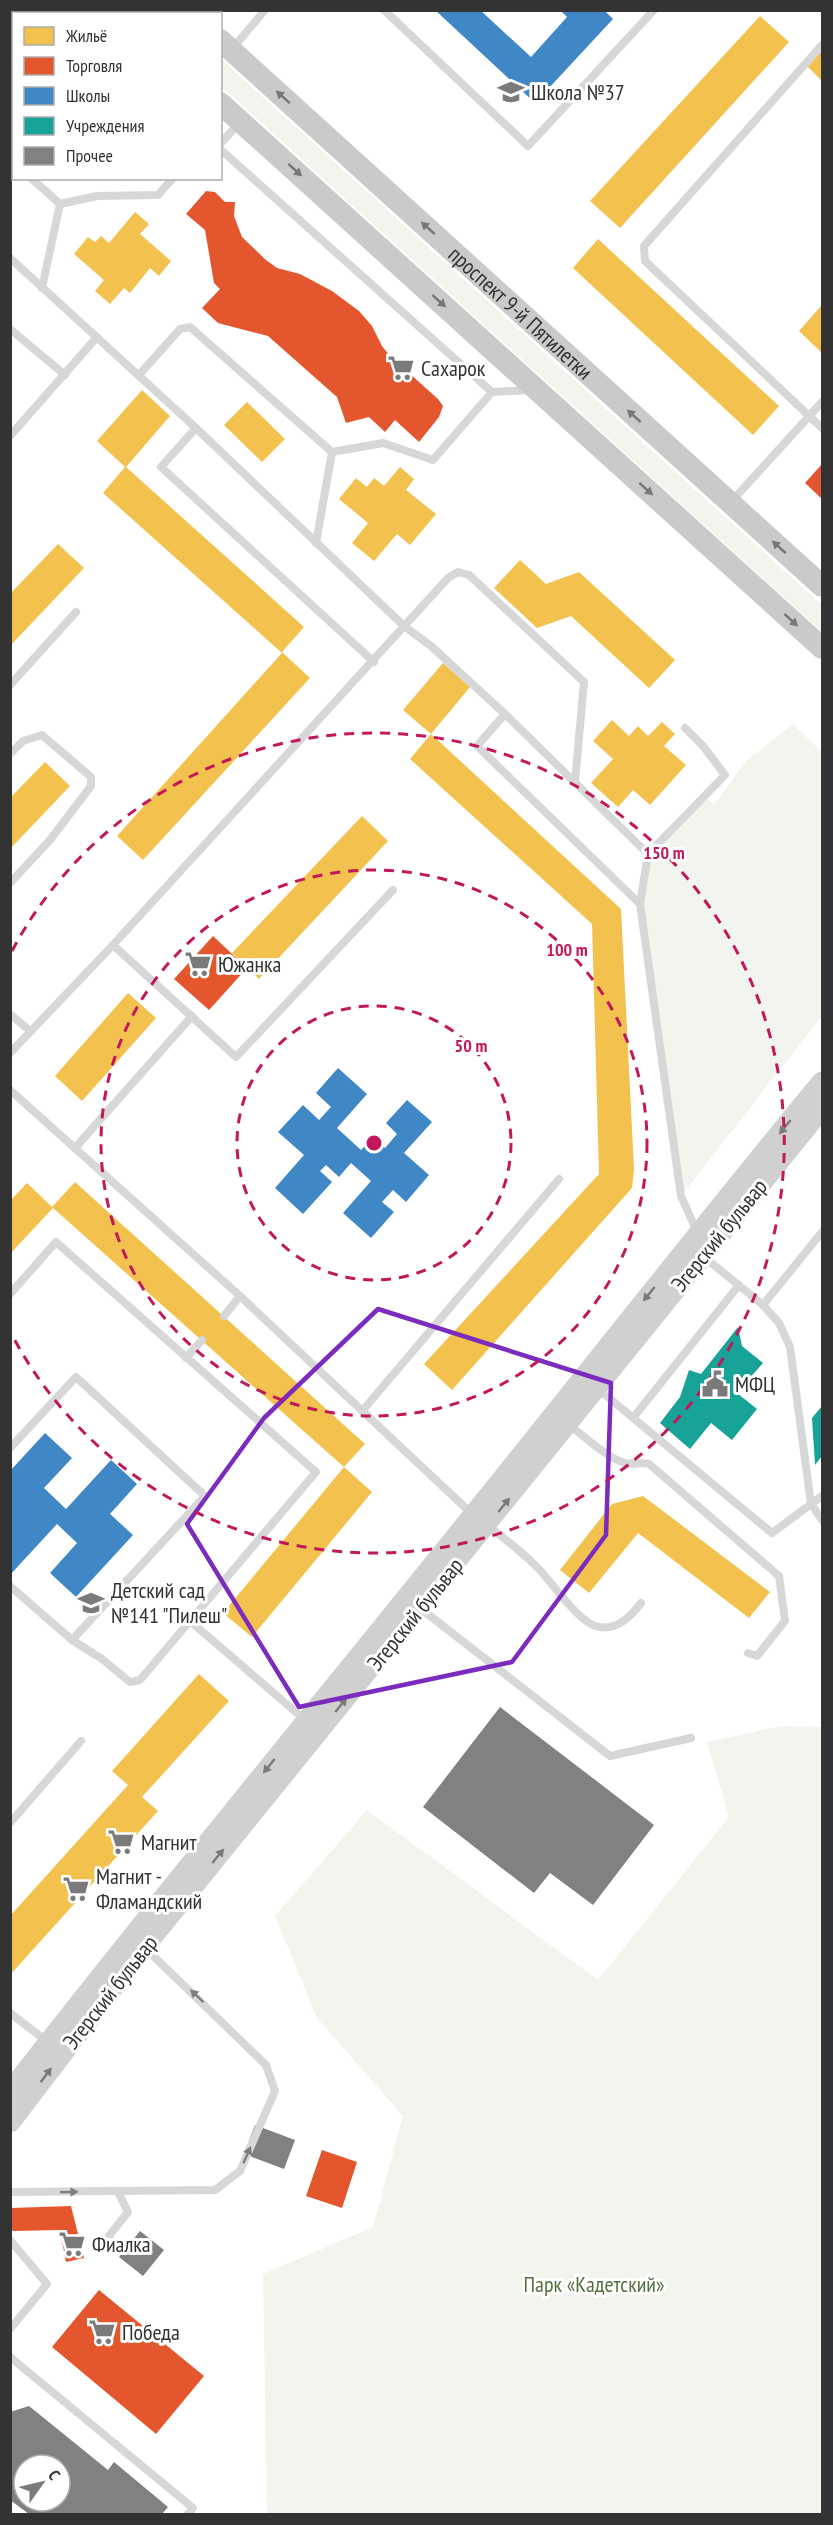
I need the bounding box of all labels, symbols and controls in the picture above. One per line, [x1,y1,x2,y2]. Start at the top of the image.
legend [12,12,222,180]
text: Жильё [65,24,107,47]
text: Торговля [66,54,122,77]
school or university icon: Школа №37 [496,77,526,107]
place label: Школа №37 [531,78,625,106]
text: Школы [66,84,110,107]
one-way arrow [276,90,291,104]
text: Учреждения [66,114,144,137]
text: Прочее [66,144,113,167]
one-way arrow [288,163,302,177]
one-way arrow [421,222,436,235]
street label: проспект 9-й Пятилетки [443,240,599,385]
one-way arrow [432,294,446,308]
supermarket icon: Сахарок [386,353,416,383]
place label: Сахарок [421,354,486,382]
one-way arrow [627,409,642,423]
one-way arrow [638,482,653,495]
one-way arrow [772,541,787,554]
one-way arrow [783,613,798,626]
text: 150 m [643,841,685,864]
text: 100 m [546,938,588,961]
supermarket icon: Южанка [183,949,213,979]
place label: Южанка [218,950,281,978]
text: 50 m [455,1034,487,1057]
one-way arrow [779,1119,792,1135]
centre of rings [364,1133,384,1153]
street label: Эгерский бульвар [665,1173,773,1297]
one-way arrow [643,1287,655,1302]
public building icon: МФЦ [700,1369,730,1399]
place label: МФЦ [735,1370,775,1398]
one-way arrow [497,1497,510,1512]
street label: Эгерский бульвар [361,1552,469,1676]
place label: Детский сад №141 "Пилеш" [111,1576,227,1629]
school or university icon: Детский сад №141 "Пилеш" [76,1588,106,1618]
one-way arrow [334,1697,347,1712]
one-way arrow [263,1758,276,1773]
supermarket icon: Магнит [106,1827,136,1857]
place label: Магнит [141,1828,198,1856]
one-way arrow [211,1849,224,1864]
place label: Магнит - Фламандский [96,1862,202,1915]
supermarket icon: Магнит - Фламандский [61,1874,91,1904]
street label: Эгерский бульвар [57,1929,163,2055]
one-way arrow [189,1989,204,2003]
one-way arrow [40,2068,52,2084]
one-way arrow [242,2145,252,2163]
one-way arrow [59,2187,78,2197]
supermarket icon: Фиалка [57,2229,87,2259]
place label: Фиалка [92,2230,151,2258]
park label: Парк «Кадетский» [524,2270,664,2298]
supermarket icon: Победа [87,2317,117,2347]
place label: Победа [122,2318,180,2346]
north arrow [12,2453,72,2513]
text: С [44,2466,65,2484]

